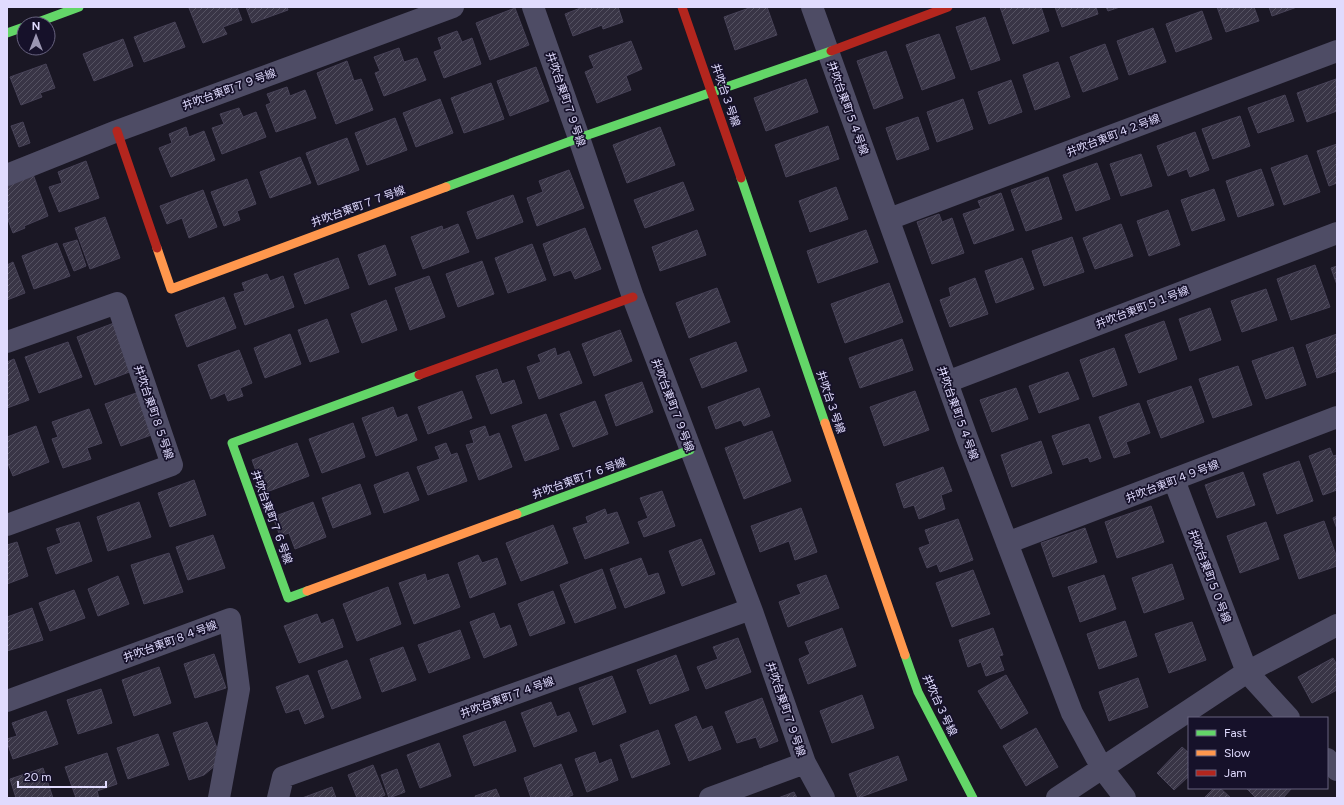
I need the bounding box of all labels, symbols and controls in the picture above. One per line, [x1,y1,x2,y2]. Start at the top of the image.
north arrow [16,16,56,56]
text: N [32,20,40,33]
street label: 井吹台東町７９号線 [543,50,588,148]
street label: 井吹台東町５４号線 [824,59,871,157]
street label: 井吹台３号線 [709,62,742,128]
street label: 井吹台東町７９号線 [180,66,278,113]
street label: 井吹台東町４２号線 [1065,112,1162,159]
street label: 井吹台東町７７号線 [309,183,407,230]
street label: 井吹台東町５１号線 [1094,284,1191,331]
street label: 井吹台東町７９号線 [649,357,696,454]
street label: 井吹台東町８５号線 [131,363,176,461]
street label: 井吹台東町５４号線 [934,364,981,462]
street label: 井吹台３号線 [814,369,847,435]
street label: 井吹台東町７６号線 [530,455,628,502]
street label: 井吹台東町４９号線 [1124,458,1221,505]
street label: 井吹台東町７６号線 [248,468,295,566]
street label: 井吹台東町５０号線 [1186,528,1233,625]
street label: 井吹台東町８４号線 [121,618,219,665]
street label: 井吹台東町７９号線 [763,660,808,758]
street label: 井吹台３号線 [920,673,959,738]
street label: 井吹台東町７４号線 [458,674,556,721]
legend [1188,717,1328,789]
text: Fast [1224,726,1247,740]
text: Slow [1224,746,1251,760]
scale bar [18,763,106,789]
text: Jam [1224,766,1247,780]
text: 20 m [24,770,52,784]

